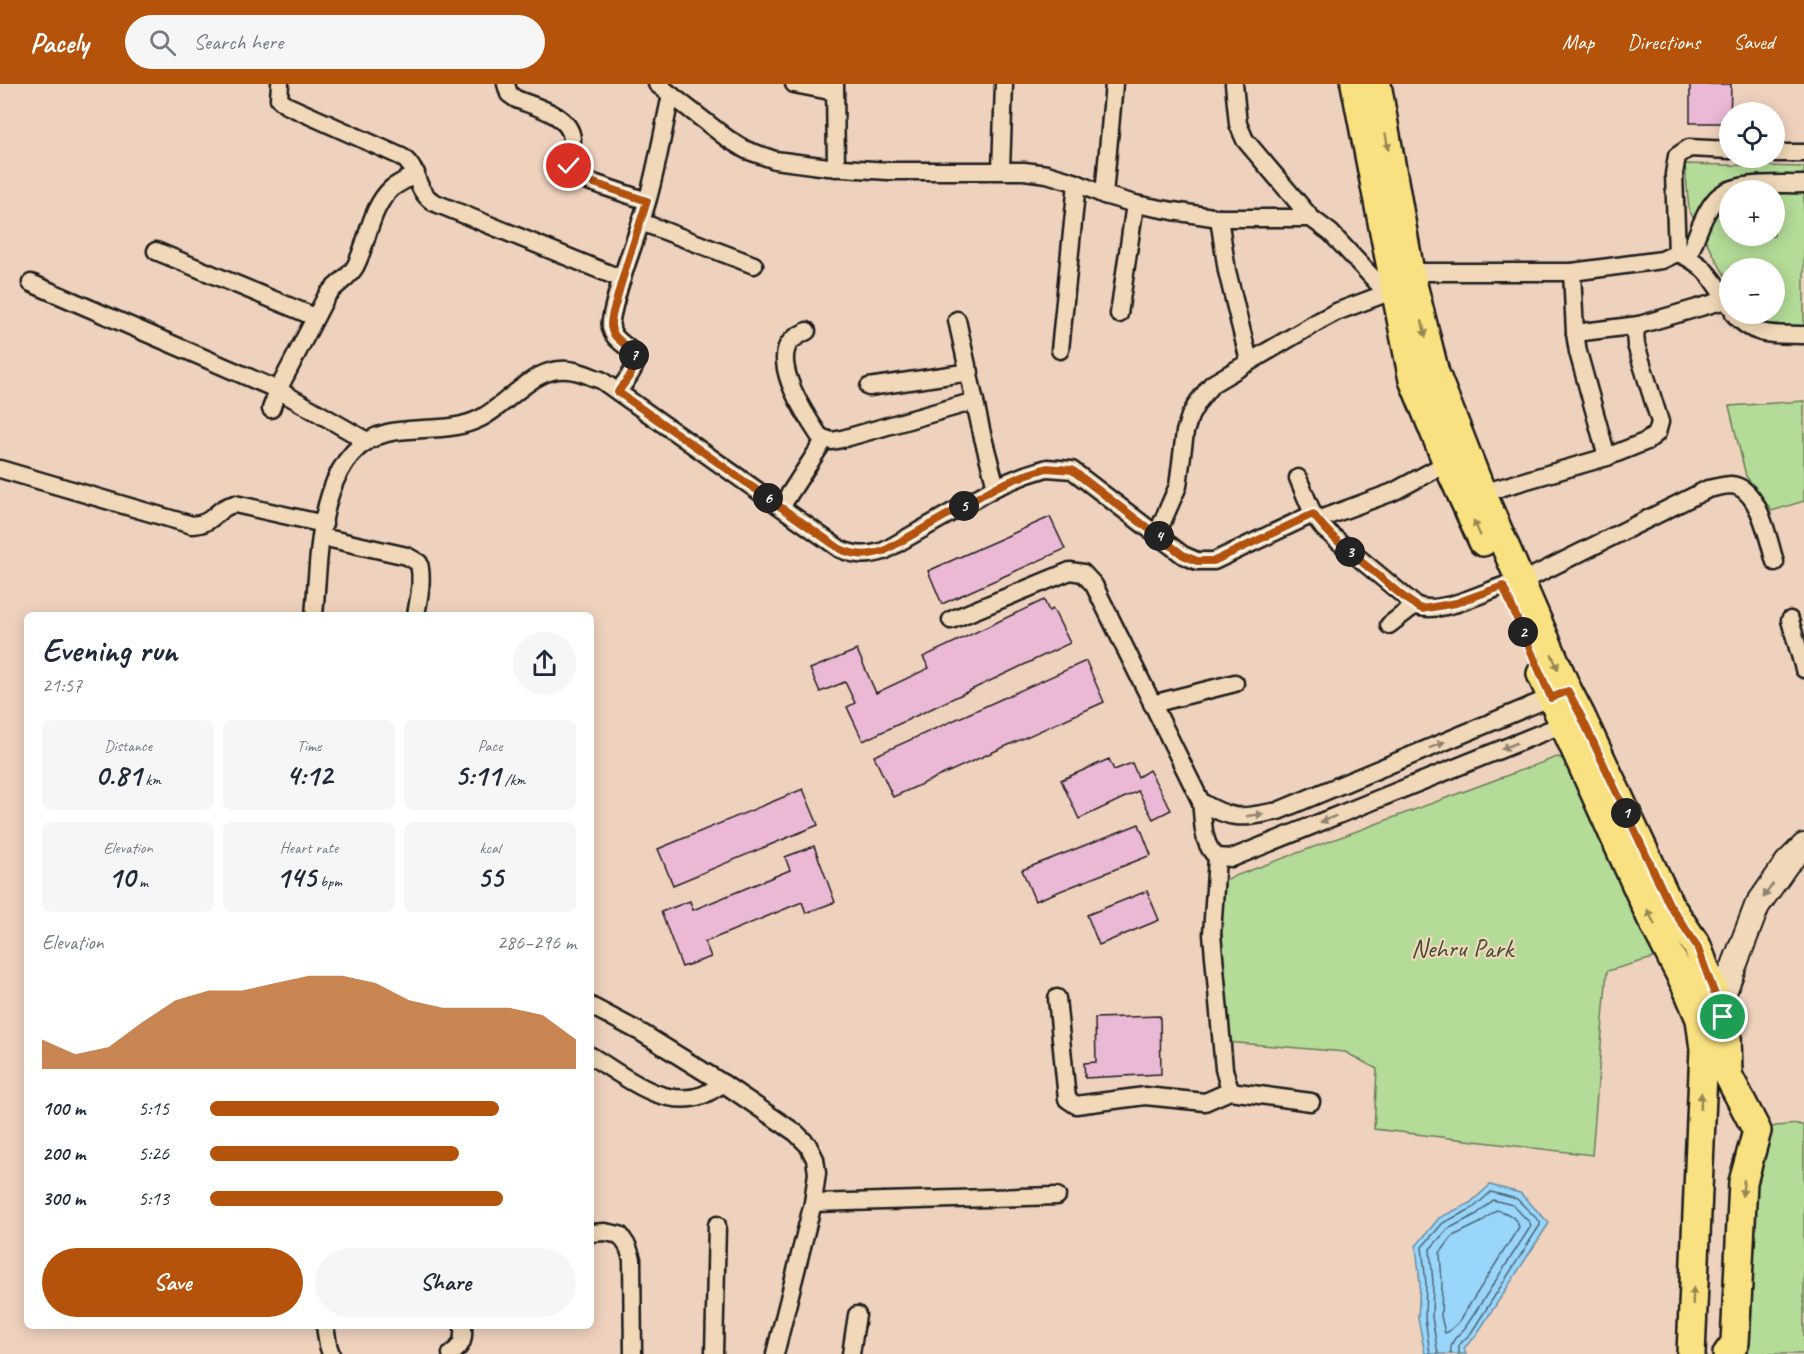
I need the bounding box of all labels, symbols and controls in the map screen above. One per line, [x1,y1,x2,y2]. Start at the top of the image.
search box [125,15,545,69]
text: Pacely [30,25,89,60]
icon: search [146,26,179,59]
text: Search here [194,28,283,56]
text: Map [1562,29,1594,55]
text: Directions [1627,29,1700,55]
text: Saved [1733,29,1774,55]
map controls [1719,102,1785,324]
button: locate [1719,102,1785,168]
one-way arrow [1383,132,1392,151]
pin [543,140,594,191]
icon: check [552,149,585,182]
button: + [1719,180,1785,246]
button: − [1719,258,1785,324]
one-way arrow [1420,320,1429,339]
pin: 7 [619,340,649,370]
text: 7 [630,345,638,365]
pin: 6 [753,483,783,513]
text: 6 [764,488,772,508]
pin: 5 [949,491,979,521]
text: 5 [961,496,967,516]
one-way arrow [1472,519,1482,537]
pin: 4 [1144,521,1174,551]
text: 4 [1155,526,1163,546]
pin: 3 [1335,537,1365,567]
text: 3 [1346,542,1354,562]
pin: 2 [1508,617,1538,647]
text: 2 [1519,622,1527,642]
text: Evening run [42,629,177,671]
button: share [513,632,576,695]
one-way arrow [1551,654,1560,671]
text: 21:57 [42,673,82,698]
text: Distance [104,736,152,756]
text: Time [297,736,321,756]
text: Pace [478,736,502,756]
one-way arrow [1428,740,1446,749]
one-way arrow [1500,742,1518,751]
text: 0.81 [95,756,141,794]
text: 4:12 [286,756,332,794]
text: 5:11 [455,756,501,794]
text: km [141,770,161,790]
text: /km [501,770,525,790]
pin: 1 [1611,798,1641,828]
text: 1 [1622,803,1630,823]
one-way arrow [1246,810,1265,820]
one-way arrow [1318,814,1336,824]
text: Elevation [103,838,153,858]
text: Heart rate [280,838,338,858]
text: kcal [479,838,501,858]
text: 10 [108,858,135,896]
text: 145 [276,858,316,896]
text: 55 [477,858,503,896]
text: m [135,872,148,892]
text: bpm [316,872,342,892]
one-way arrow [1762,883,1774,899]
one-way arrow [1646,909,1656,926]
text: Elevation [42,930,104,955]
text: 286–296 m [497,930,576,955]
park label: Nehru Park [1411,932,1516,965]
pin [1697,991,1748,1042]
icon: arrive [1706,1000,1739,1033]
one-way arrow [1696,1091,1705,1110]
text: 100 m [42,1096,85,1121]
text: 5:15 [138,1096,169,1121]
text: 200 m [42,1141,85,1166]
text: 5:26 [138,1141,169,1166]
one-way arrow [1739,1179,1748,1198]
text: 300 m [42,1186,85,1211]
text: 5:13 [138,1186,169,1211]
button: Save [42,1248,303,1317]
button: Share [315,1248,576,1317]
one-way arrow [1689,1286,1698,1305]

